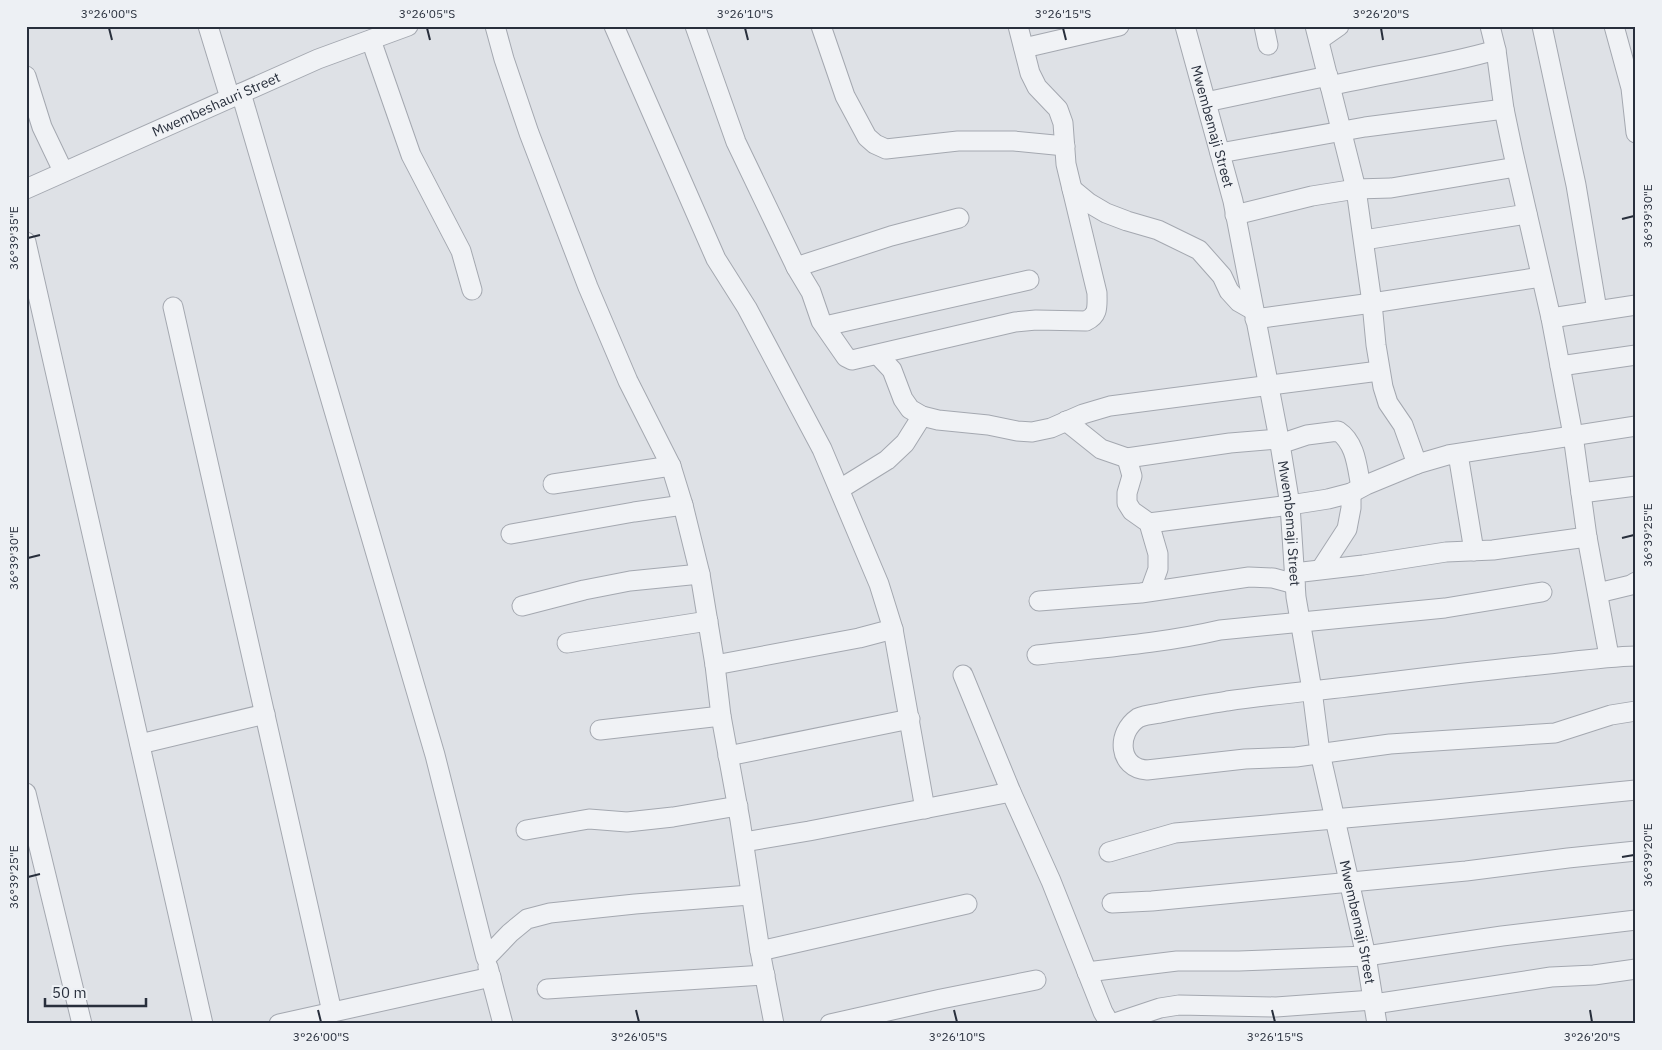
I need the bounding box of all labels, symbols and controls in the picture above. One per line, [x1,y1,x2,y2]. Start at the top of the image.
text: 3°26'00"S [81,6,137,21]
text: 3°26'05"S [399,6,455,21]
text: 3°26'10"S [717,6,773,21]
text: 3°26'15"S [1035,6,1091,21]
text: 3°26'20"S [1353,6,1409,21]
street label: Mwembemaji Street [1187,63,1238,190]
street label: Mwembeshauri Street [149,68,283,141]
text: 36°39'30"E [1640,184,1655,248]
text: 36°39'35"E [6,206,21,270]
street label: Mwembemaji Street [1274,459,1304,587]
text: 36°39'25"E [1640,503,1655,567]
text: 36°39'30"E [6,526,21,590]
text: 36°39'20"E [1640,823,1655,887]
text: 36°39'25"E [6,845,21,909]
street label: Mwembemaji Street [1336,858,1379,985]
scale bar [45,975,146,1007]
text: 50 m [52,983,87,1002]
text: 3°26'00"S [293,1029,349,1044]
text: 3°26'05"S [611,1029,667,1044]
text: 3°26'10"S [929,1029,985,1044]
text: 3°26'15"S [1247,1029,1303,1044]
text: 3°26'20"S [1564,1029,1620,1044]

